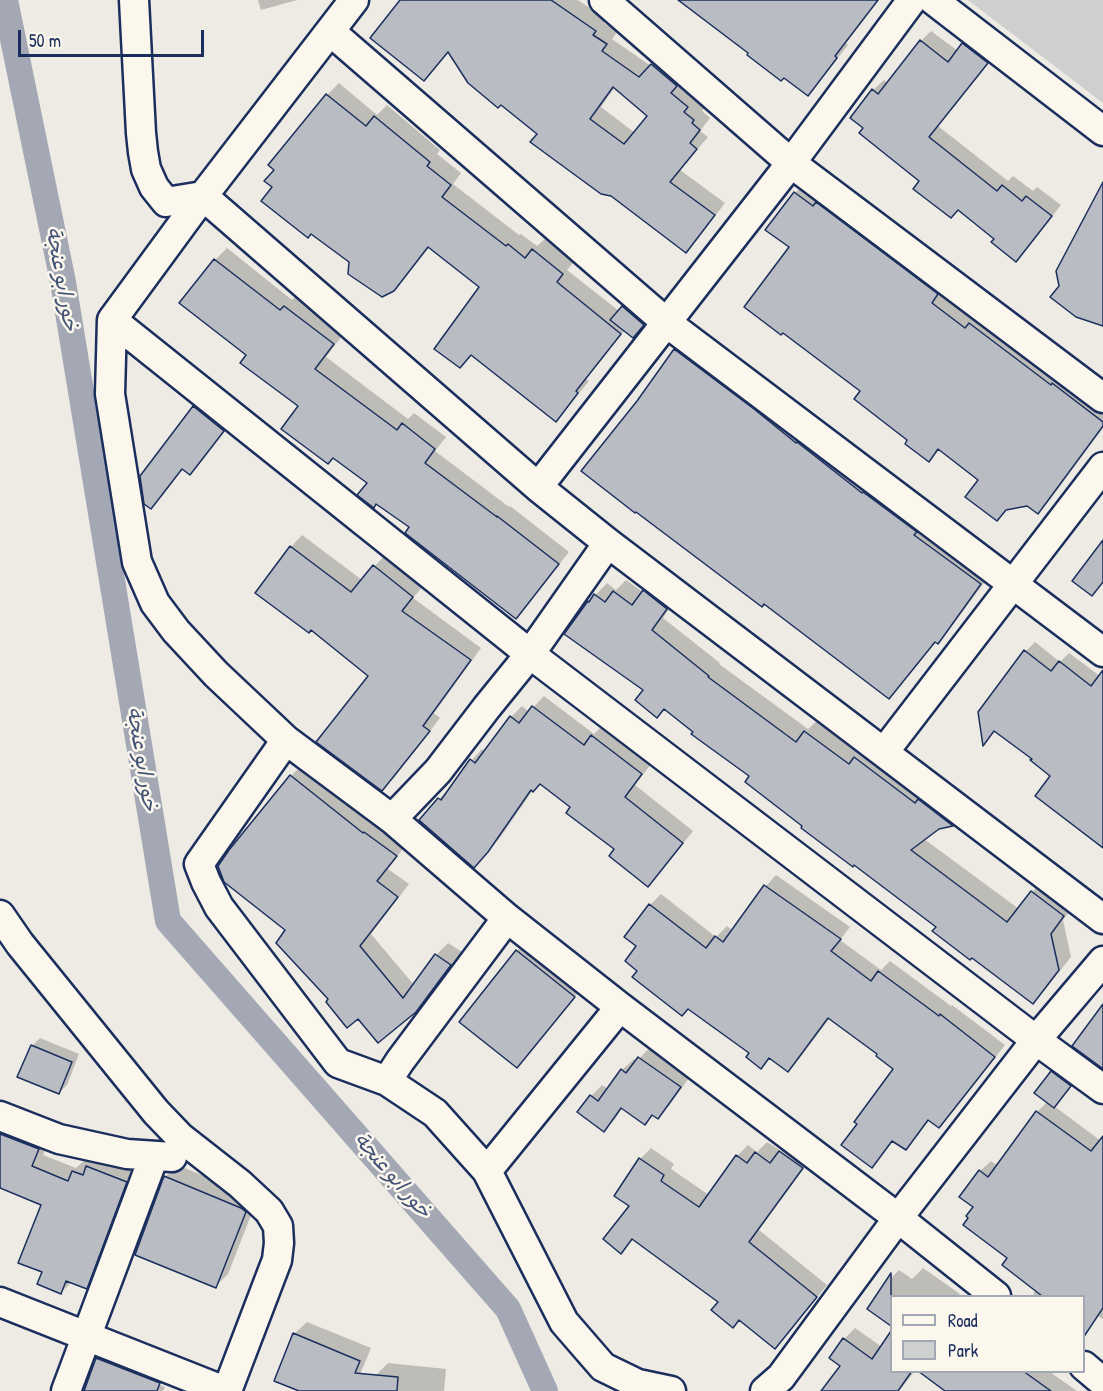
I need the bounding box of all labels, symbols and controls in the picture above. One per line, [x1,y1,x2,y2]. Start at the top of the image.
scale bar [21,18,207,56]
text: 50 m [29,28,61,53]
water label: خور ابو عنجة [39,225,83,333]
water label: خور ابو عنجة [120,705,162,813]
water label: خور ابو عنجة [348,1128,436,1224]
legend [890,1295,1085,1373]
text: Road [948,1308,978,1333]
text: Park [948,1338,978,1363]

